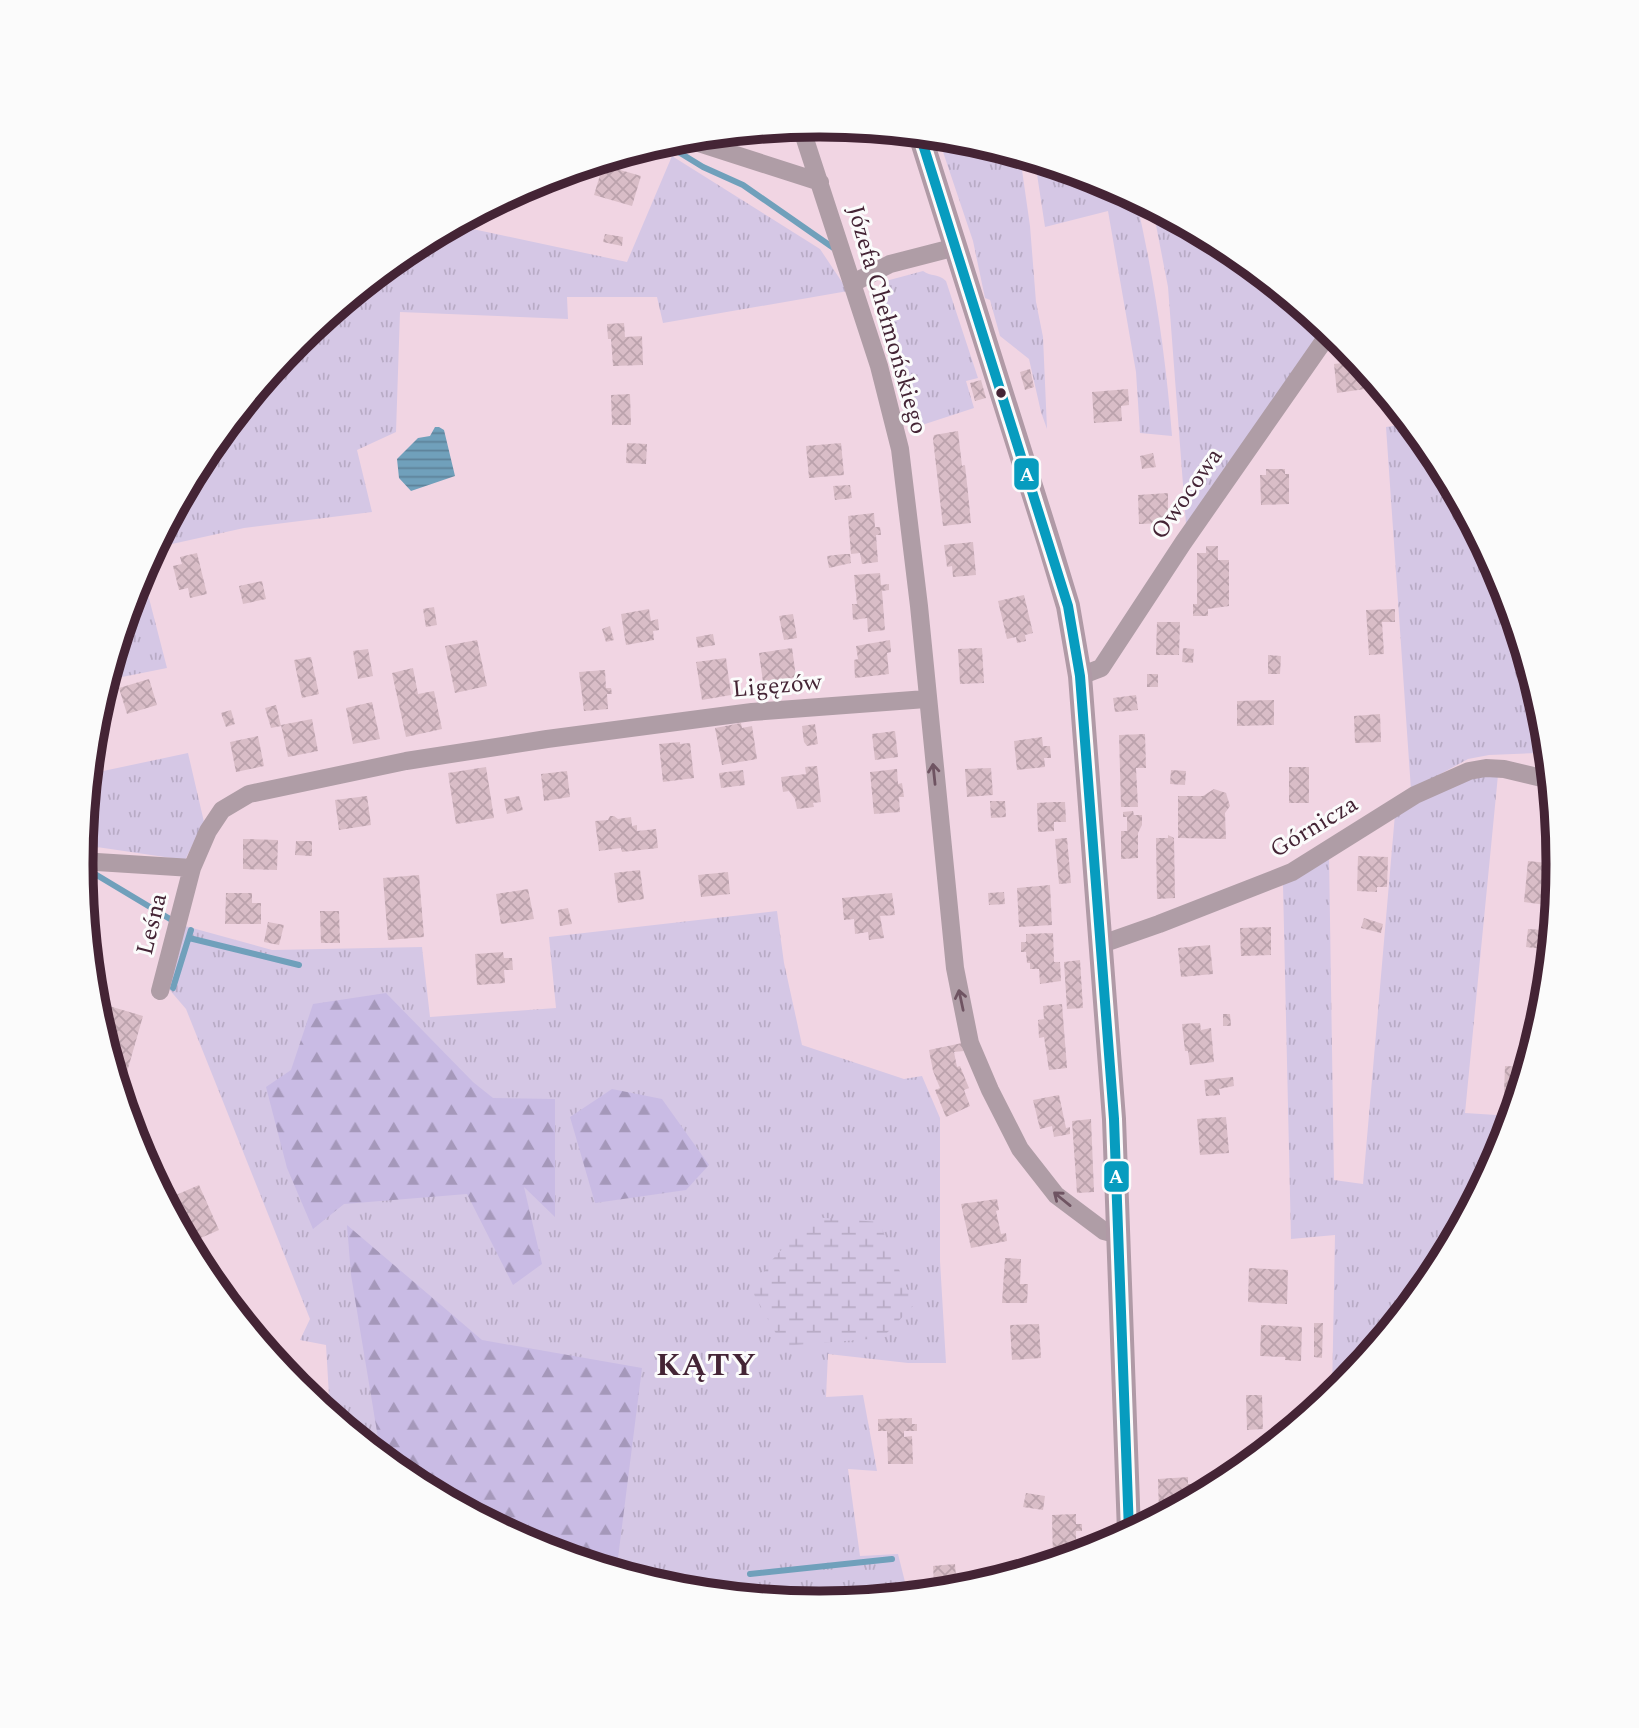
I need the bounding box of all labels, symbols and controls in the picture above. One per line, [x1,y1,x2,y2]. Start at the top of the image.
street label: Józefa Chełmońskiego [837,201,937,439]
unlabelled marker [994,386,1008,400]
street label: Owocowa [1142,440,1232,547]
line badge: A [1013,457,1040,491]
text: A [1020,461,1035,490]
street label: Ligęzów [731,664,824,708]
one-way arrow [928,763,941,786]
street label: Górnicza [1263,786,1365,867]
street label: Leśna [127,889,177,959]
one-way arrow [954,989,968,1012]
line badge: A [1103,1160,1130,1193]
text: A [1109,1163,1124,1192]
one-way arrow [1054,1192,1072,1207]
district label: KĄTY [656,1341,758,1390]

